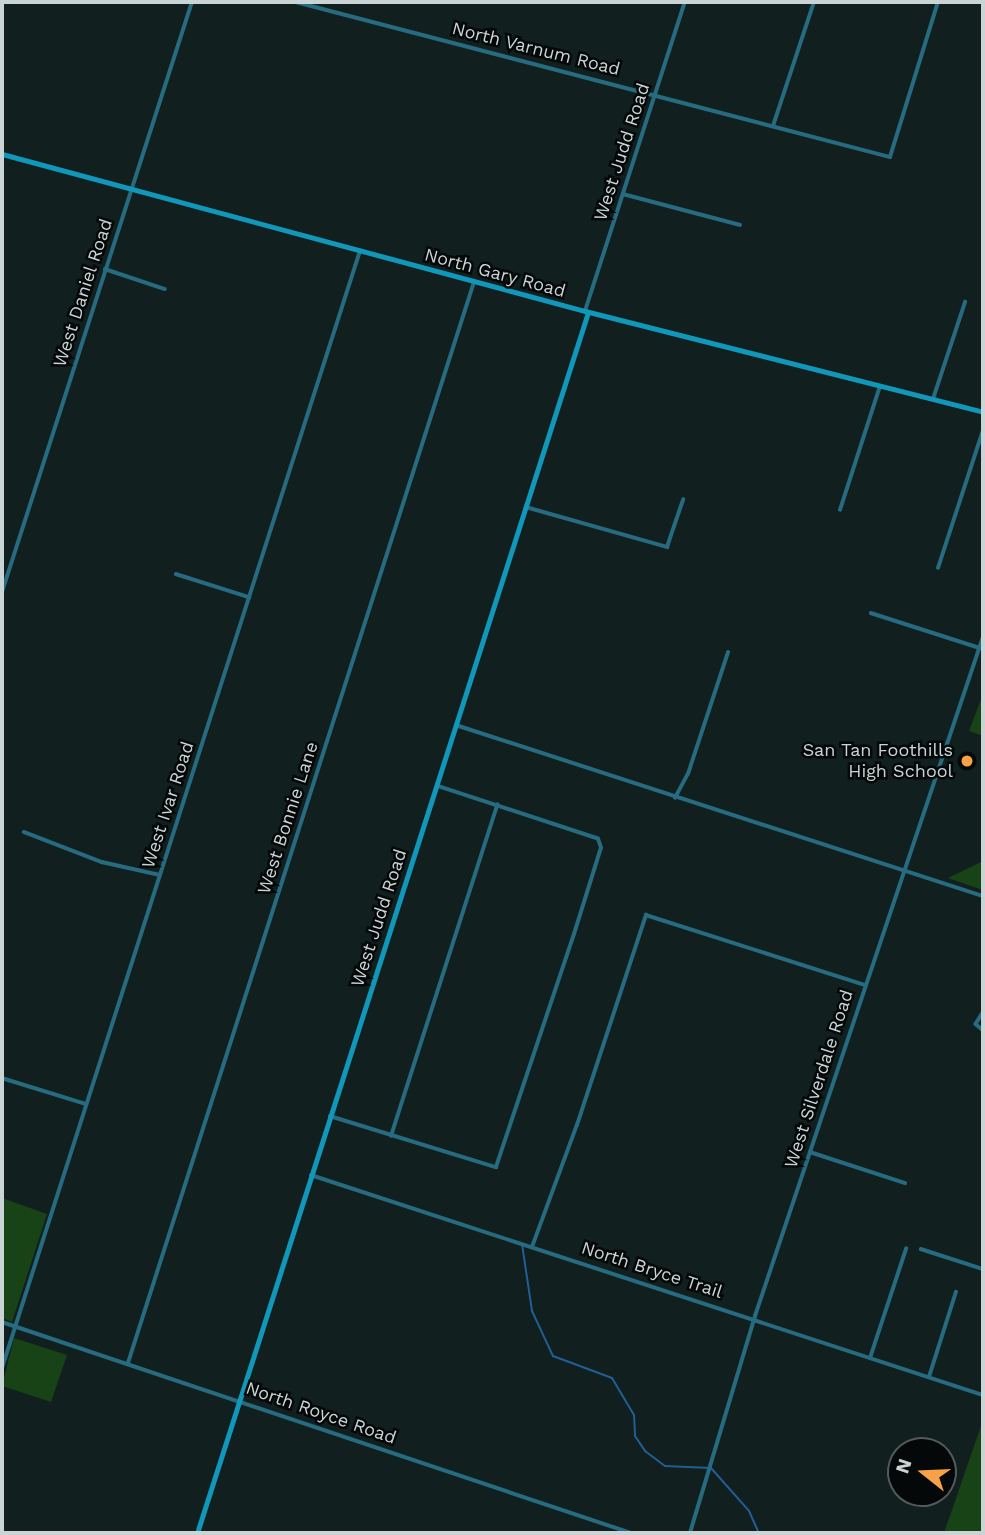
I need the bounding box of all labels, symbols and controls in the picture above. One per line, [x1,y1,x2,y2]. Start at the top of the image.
street label: North Varnum Road [449,18,623,80]
street label: West Judd Road [589,80,655,224]
street label: West Daniel Road [49,216,117,370]
street label: North Gary Road [422,244,568,302]
street label: West Ivar Road [137,739,199,871]
street label: West Bonnie Lane [253,739,323,897]
place label: San Tan Foothills High School [802,740,953,782]
marker: San Tan Foothills High School [959,753,975,769]
street label: West Judd Road [346,846,412,990]
street label: West Silverdale Road [780,987,858,1171]
street label: North Bryce Trail [578,1237,726,1303]
street label: North Royce Road [243,1377,399,1449]
north arrow [887,1437,957,1507]
text: N [890,1456,917,1476]

